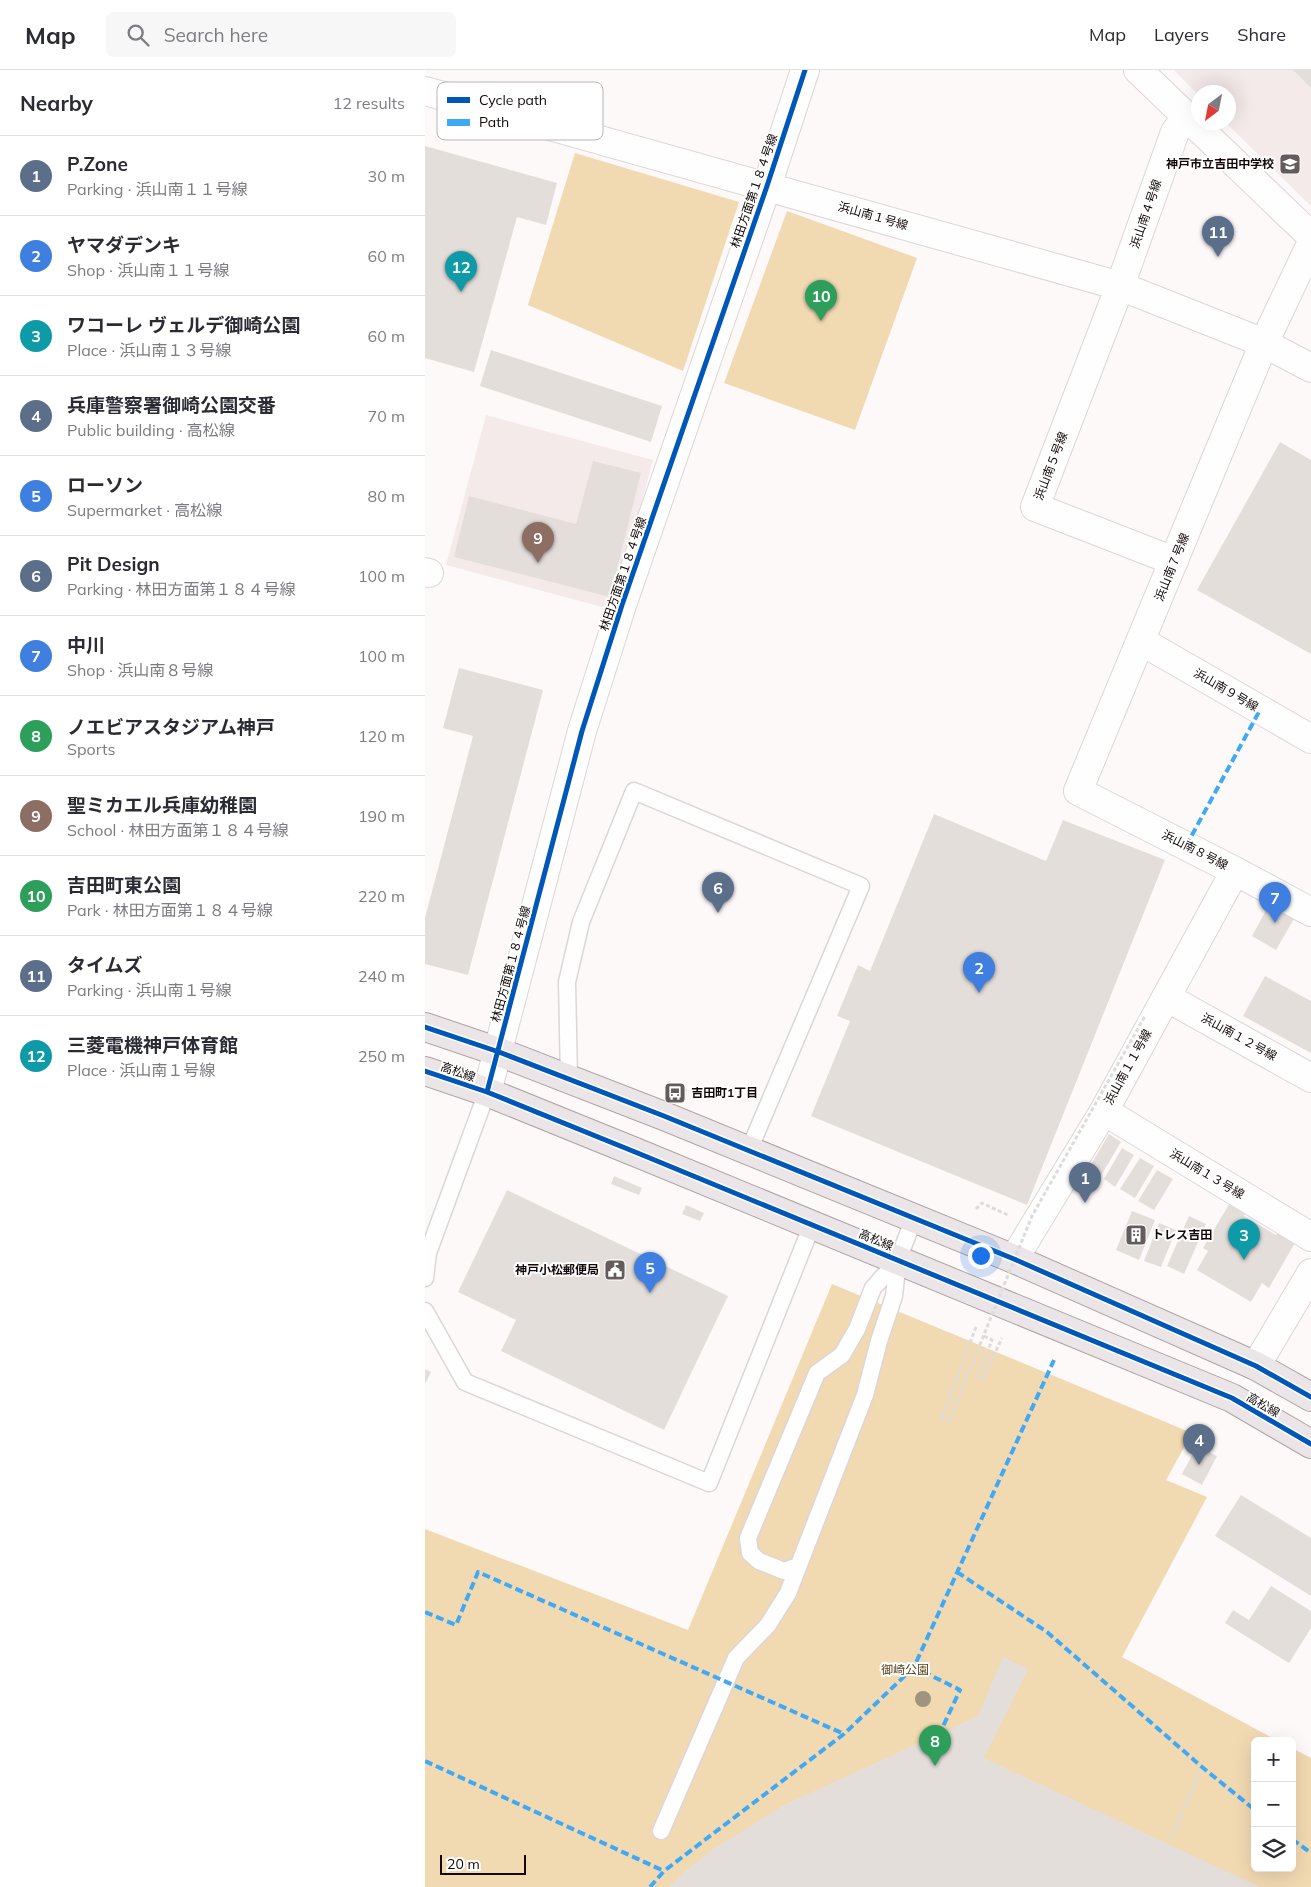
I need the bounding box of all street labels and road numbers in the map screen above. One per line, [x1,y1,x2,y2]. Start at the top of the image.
street label: 林田方面第１８４号線 [727,132,780,250]
street label: 浜山南４号線 [1127,177,1164,250]
street label: 浜山南１号線 [836,198,910,233]
street label: 浜山南５号線 [1031,430,1070,502]
street label: 林田方面第１８４号線 [596,515,649,633]
street label: 浜山南７号線 [1151,531,1192,603]
street label: 浜山南９号線 [1191,665,1261,714]
street label: 浜山南８号線 [1160,827,1231,873]
street label: 林田方面第１８４号線 [488,904,533,1024]
street label: 浜山南１２号線 [1199,1010,1280,1063]
street label: 浜山南１１号線 [1101,1026,1154,1107]
street label: 高松線 [439,1059,478,1084]
street label: 浜山南１３号線 [1167,1146,1247,1202]
street label: 高松線 [857,1226,896,1253]
street label: 高松線 [1244,1389,1283,1420]

